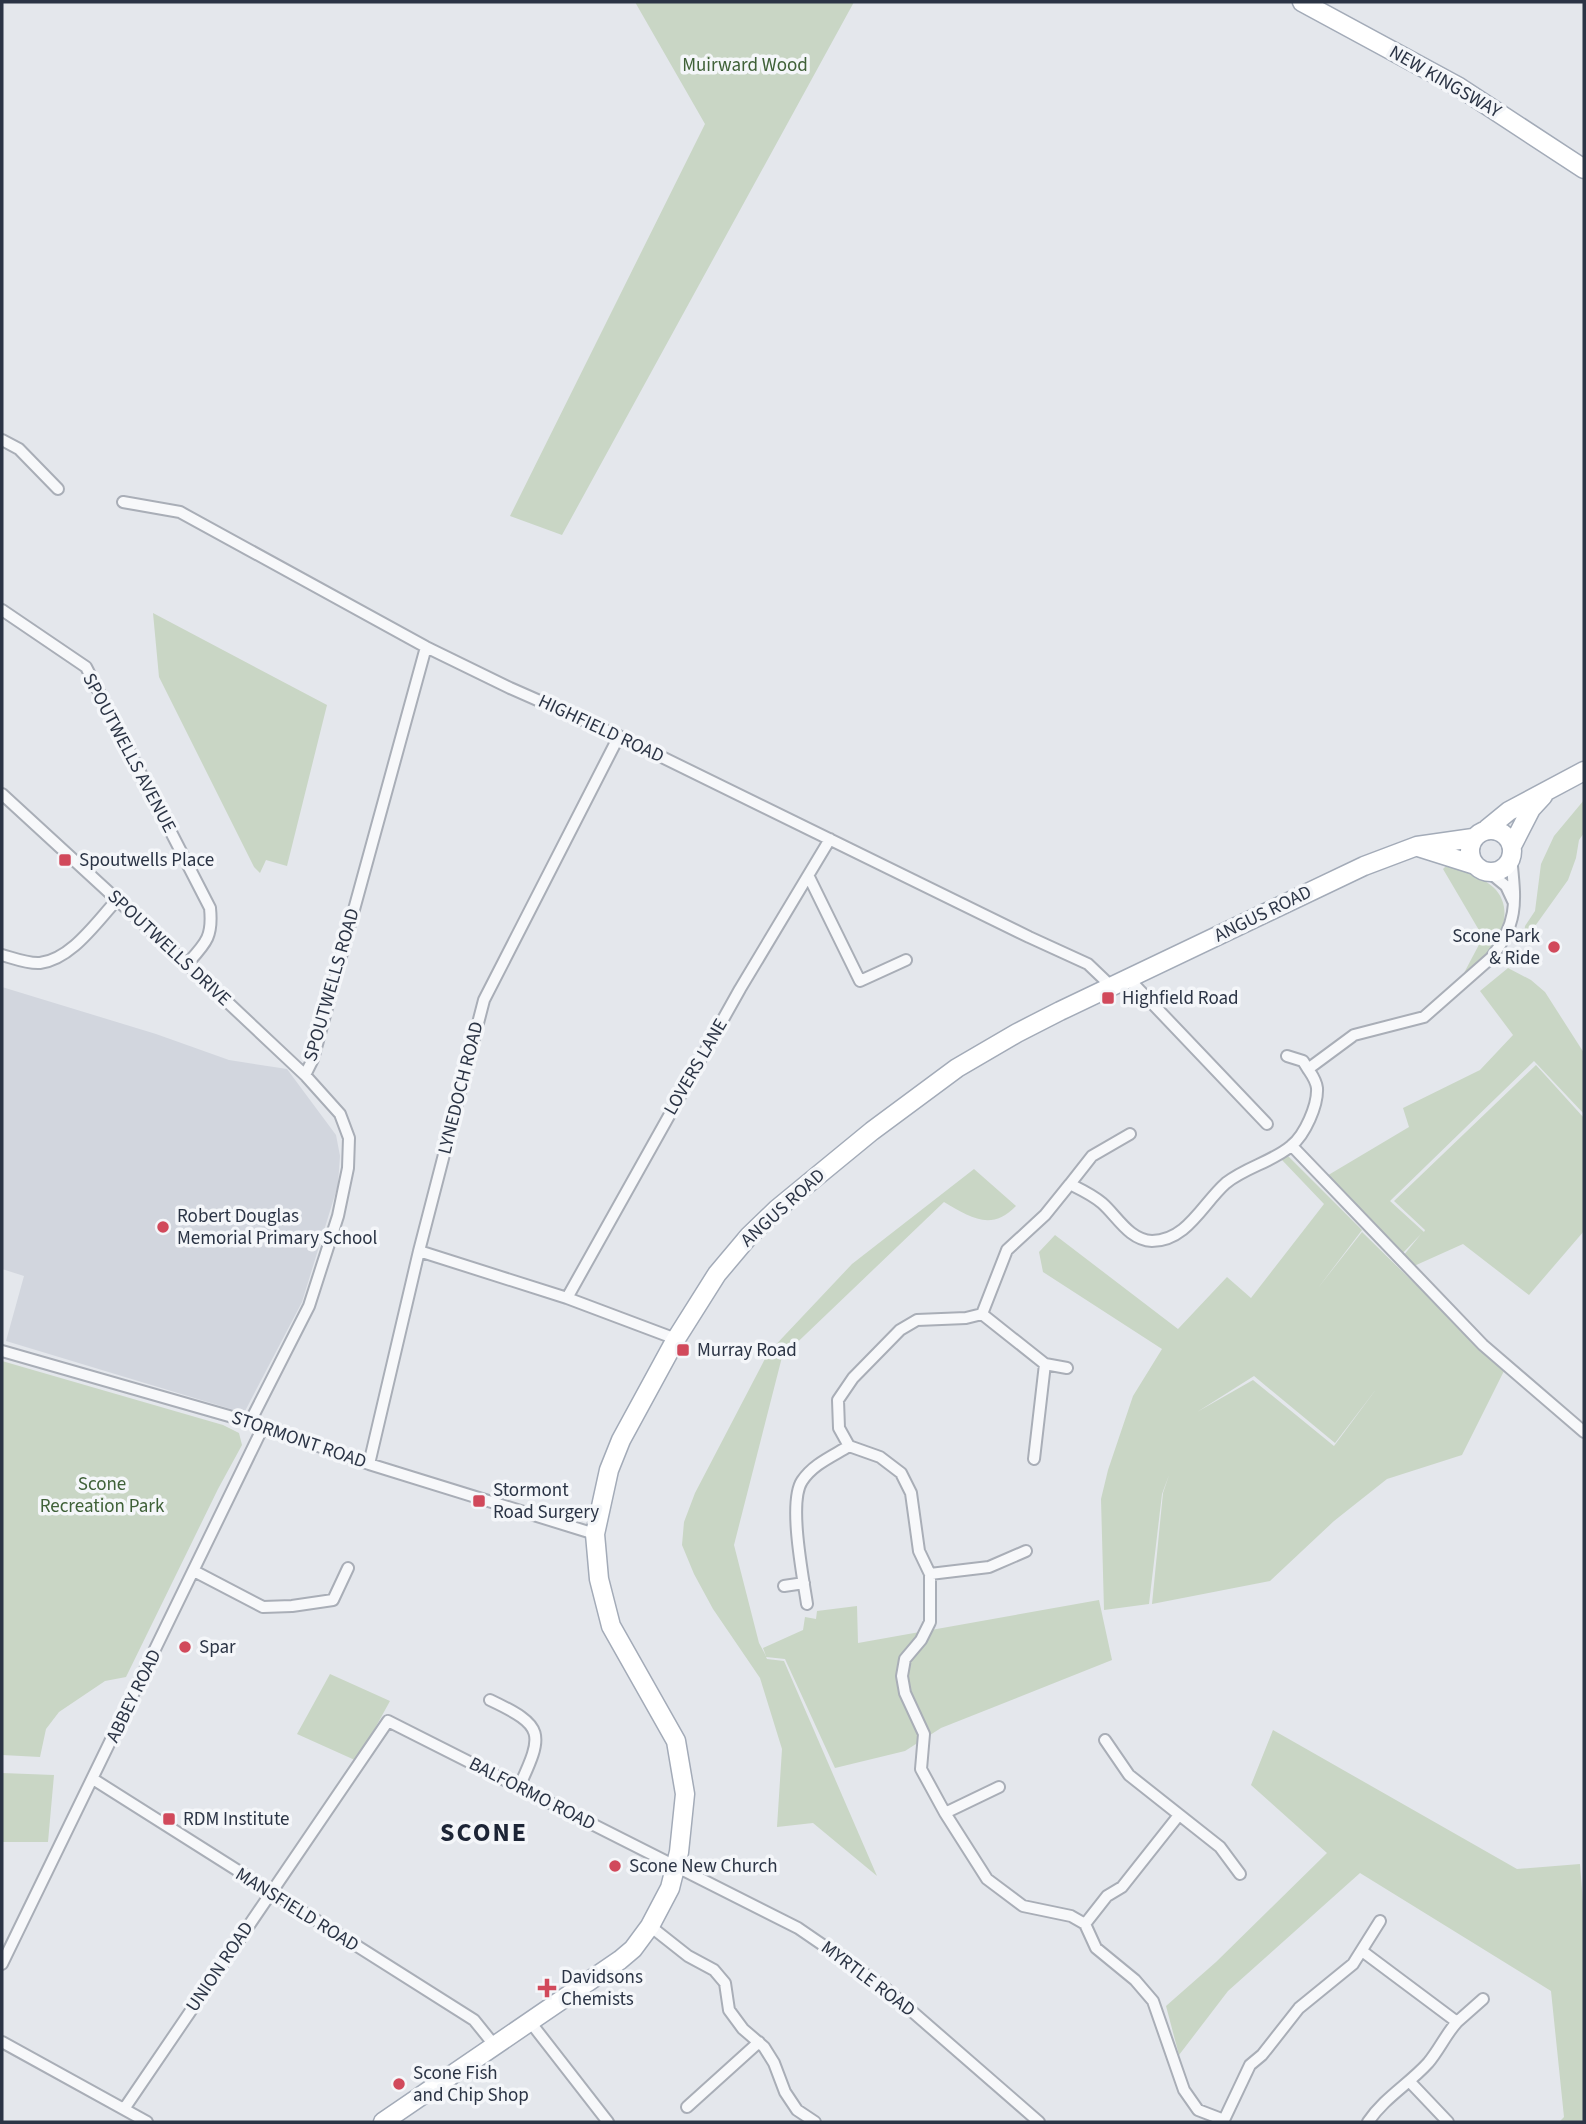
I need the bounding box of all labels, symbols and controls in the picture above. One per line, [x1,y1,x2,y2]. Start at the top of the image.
street label: NEW KINGSWAY [1384,39,1507,125]
park label: Muirward Wood [682,52,808,79]
street label: SPOUTWELLS AVENUE [75,668,183,838]
street label: HIGHFIELD ROAD [534,688,668,770]
place label: Spoutwells Place [79,847,214,874]
marker: Spoutwells Place [57,852,73,868]
street label: ANGUS ROAD [1210,879,1316,949]
street label: SPOUTWELLS DRIVE [101,884,237,1012]
street label: SPOUTWELLS ROAD [297,905,367,1065]
place label: Scone Park & Ride [1452,923,1541,972]
marker: Scone Park & Ride [1546,939,1562,955]
place label: Highfield Road [1122,985,1239,1012]
marker: Highfield Road [1100,990,1116,1006]
street label: LOVERS LANE [657,1014,735,1120]
street label: LYNEDOCH ROAD [431,1019,491,1157]
street label: ANGUS ROAD [735,1163,831,1253]
place label: Robert Douglas Memorial Primary School [177,1203,378,1252]
marker: Robert Douglas Memorial Primary School [155,1219,171,1235]
place label: Murray Road [697,1337,797,1364]
marker: Murray Road [675,1342,691,1358]
street label: STORMONT ROAD [228,1404,370,1476]
park label: Scone Recreation Park [40,1471,165,1520]
place label: Stormont Road Surgery [493,1477,599,1526]
marker: Stormont Road Surgery [471,1493,487,1509]
place label: Spar [199,1634,236,1661]
marker: Spar [177,1639,193,1655]
street label: ABBEY ROAD [100,1645,168,1747]
street label: BALFORMO ROAD [464,1750,600,1838]
place label: RDM Institute [183,1806,290,1833]
marker: RDM Institute [161,1811,177,1827]
district label: SCONE [440,1814,528,1851]
place label: Scone New Church [629,1853,778,1880]
marker: Scone New Church [607,1858,623,1874]
street label: MANSFIELD ROAD [230,1861,364,1959]
street label: UNION ROAD [180,1917,260,2017]
street label: MYRTLE ROAD [815,1935,921,2023]
place label: Davidsons Chemists [561,1964,643,2013]
marker: Davidsons Chemists [539,1980,555,1996]
place label: Scone Fish and Chip Shop [413,2060,529,2109]
marker: Scone Fish and Chip Shop [391,2076,407,2092]

